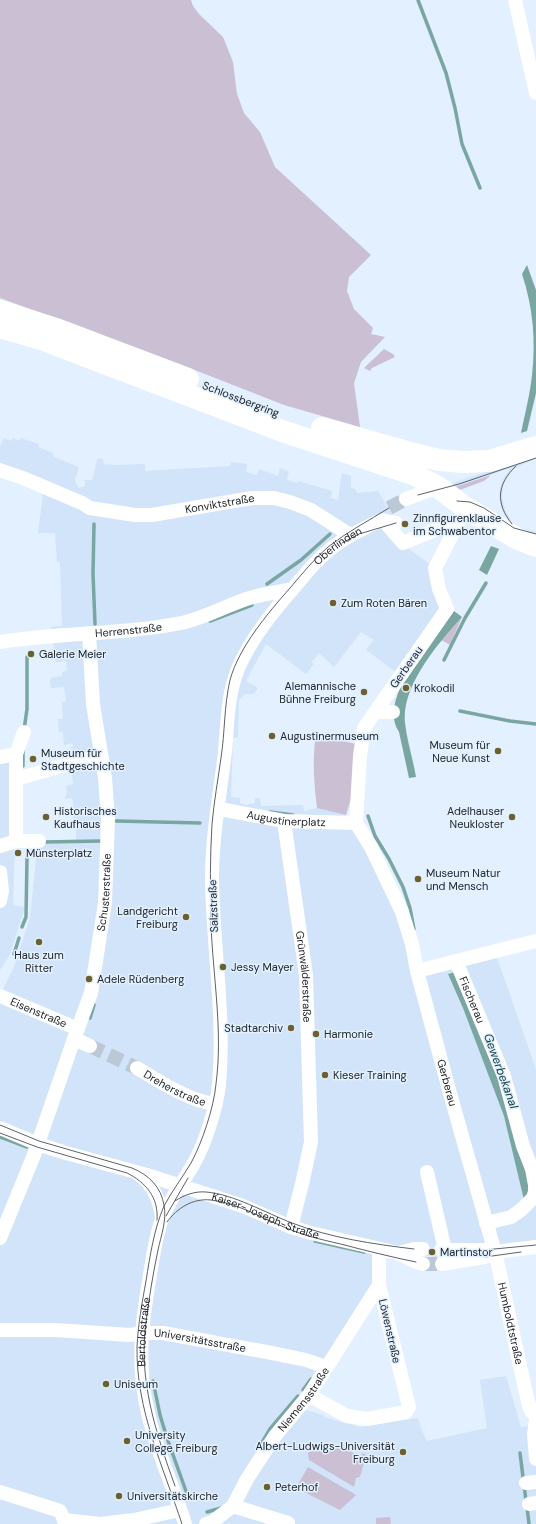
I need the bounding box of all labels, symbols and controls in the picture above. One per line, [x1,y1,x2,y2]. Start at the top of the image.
street label: Schlossbergring [200,378,282,420]
street label: Konviktstraße [184,491,255,516]
place label: Zinnfigurenklause im Schwabentor [413,511,501,538]
marker: Zinnfigurenklause im Schwabentor [400,519,410,529]
street label: Oberlinden [310,524,364,568]
place label: Zum Roten Bären [341,596,427,610]
marker: Zum Roten Bären [328,598,338,608]
street label: Herrenstraße [94,619,163,640]
street label: Gerberau [386,643,426,691]
place label: Galerie Meier [39,647,106,661]
marker: Galerie Meier [26,649,36,659]
place label: Alemannische Bühne Freiburg [279,679,356,706]
place label: Krokodil [414,681,454,695]
marker: Krokodil [401,683,411,693]
marker: Alemannische Bühne Freiburg [359,687,369,697]
place label: Augustinermuseum [280,729,379,743]
marker: Augustinermuseum [267,731,277,741]
place label: Museum für Neue Kunst [430,738,490,765]
place label: Museum für Stadtgeschichte [41,746,125,773]
marker: Museum für Neue Kunst [493,746,503,756]
marker: Museum für Stadtgeschichte [28,754,38,764]
place label: Historisches Kaufhaus [54,804,117,831]
place label: Adelhauser Neukloster [447,804,504,831]
street label: Augustinerplatz [246,807,326,829]
marker: Historisches Kaufhaus [41,812,51,822]
marker: Adelhauser Neukloster [507,812,517,822]
place label: Münsterplatz [26,846,92,860]
marker: Münsterplatz [13,848,23,858]
street label: Schusterstraße [94,853,114,932]
place label: Museum Natur und Mensch [426,866,500,893]
marker: Museum Natur und Mensch [413,874,423,884]
street label: Salzstraße [205,879,221,933]
place label: Landgericht Freiburg [117,904,178,931]
marker: Landgericht Freiburg [181,912,191,922]
street label: Grünwälderstraße [293,930,314,1023]
marker: Haus zum Ritter [34,937,44,947]
place label: Haus zum Ritter [14,948,64,975]
place label: Jessy Mayer [231,960,294,974]
marker: Jessy Mayer [218,962,228,972]
place label: Adele Rüdenberg [97,972,184,986]
marker: Adele Rüdenberg [84,974,94,984]
street label: Fischerau [456,974,488,1025]
street label: Eisenstraße [8,994,69,1031]
place label: Stadtarchiv [224,1021,283,1035]
marker: Stadtarchiv [286,1023,296,1033]
place label: Harmonie [324,1027,373,1041]
marker: Harmonie [311,1029,321,1039]
water label: Gewerbekanal [480,1031,522,1111]
street label: Gerberau [434,1058,460,1108]
street label: Dreherstraße [141,1067,207,1109]
place label: Kieser Training [333,1068,407,1082]
marker: Kieser Training [320,1070,330,1080]
street label: Kaiser-Joseph-Straße [210,1189,321,1242]
place label: Martinstor [440,1245,493,1259]
marker: Martinstor [427,1247,437,1257]
street label: Humboldtstraße [495,1281,527,1366]
street label: Bertoldstraße [134,1296,153,1367]
street label: Löwenstraße [376,1297,404,1365]
street label: Universitätsstraße [154,1326,247,1355]
street label: Niemensstraße [275,1364,332,1434]
place label: Uniseum [114,1377,158,1391]
marker: Uniseum [101,1379,111,1389]
place label: University College Freiburg [135,1428,218,1455]
marker: University College Freiburg [122,1436,132,1446]
place label: Albert-Ludwigs-Universität Freiburg [256,1439,395,1466]
marker: Albert-Ludwigs-Universität Freiburg [398,1447,408,1457]
place label: Peterhof [275,1480,318,1494]
marker: Peterhof [262,1482,272,1492]
place label: Universitätskirche [127,1489,218,1503]
marker: Universitätskirche [114,1491,124,1501]

